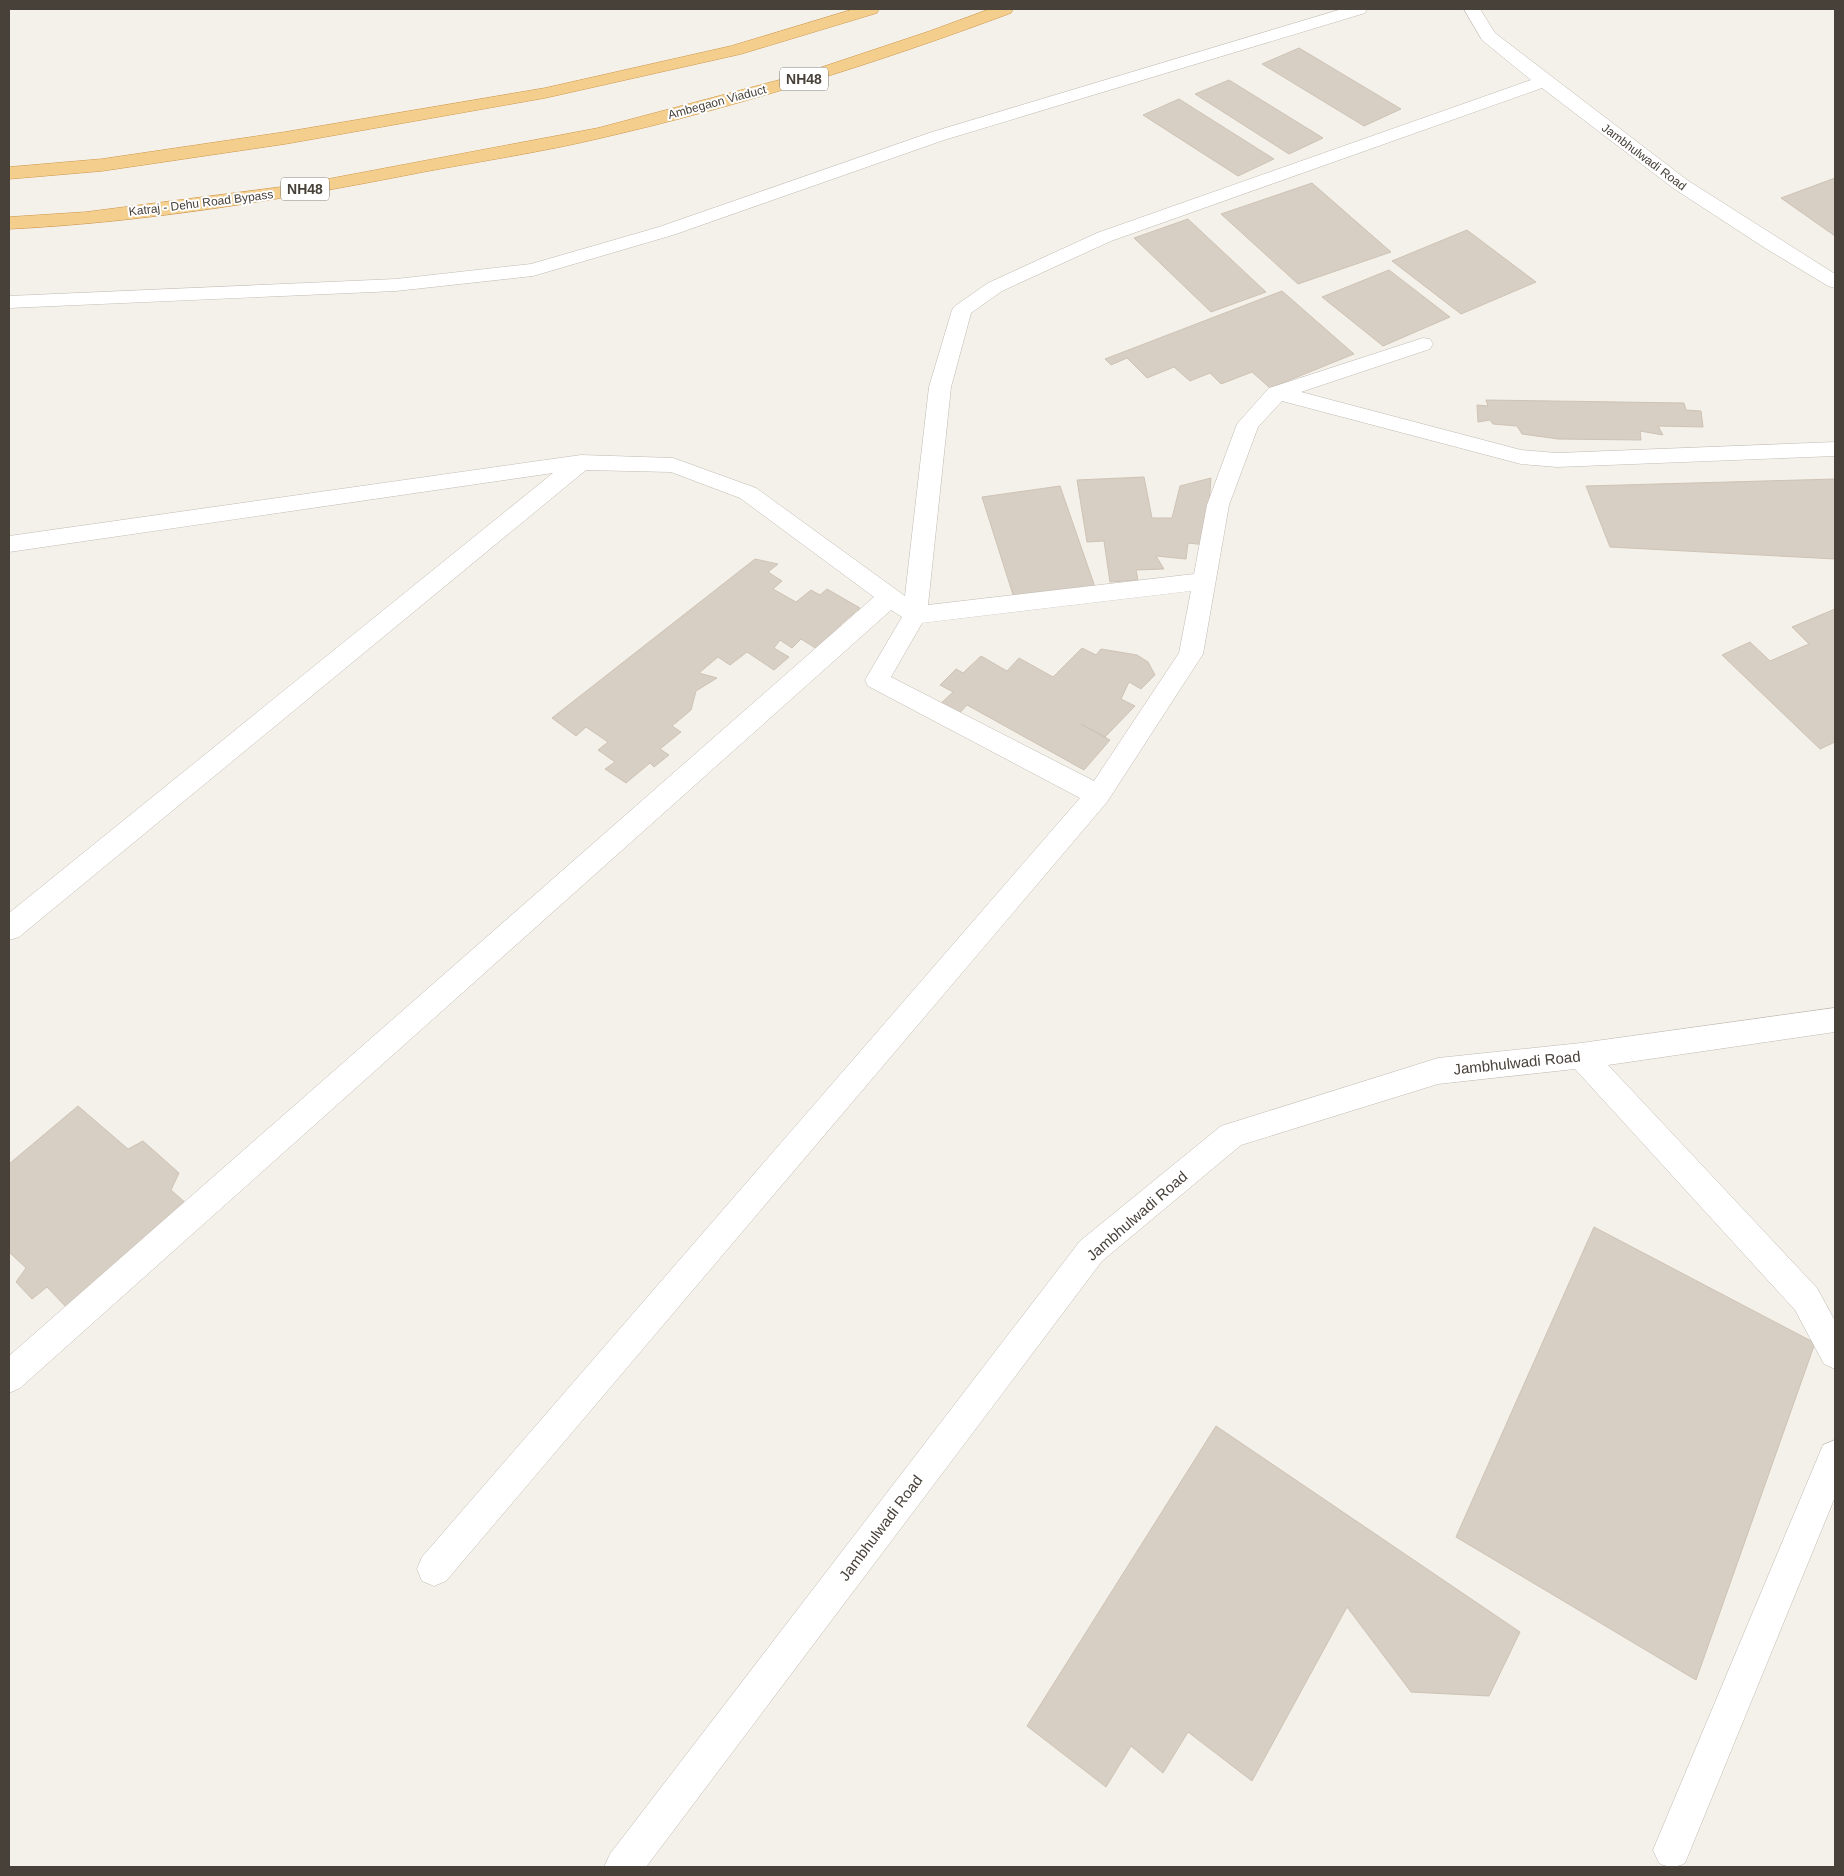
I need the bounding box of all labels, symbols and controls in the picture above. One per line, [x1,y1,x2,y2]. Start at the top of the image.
road number: NH48 [780,68,828,90]
street label: Ambegaon Viaduct [666,82,768,122]
street label: Jambhulwadi Road [1599,121,1689,193]
road number: NH48 [281,178,329,200]
street label: Katraj - Dehu Road Bypass [128,187,274,219]
street label: Jambhulwadi Road [1453,1047,1581,1078]
street label: Jambhulwadi Road [1083,1167,1190,1264]
street label: Jambhulwadi Road [835,1472,926,1584]

